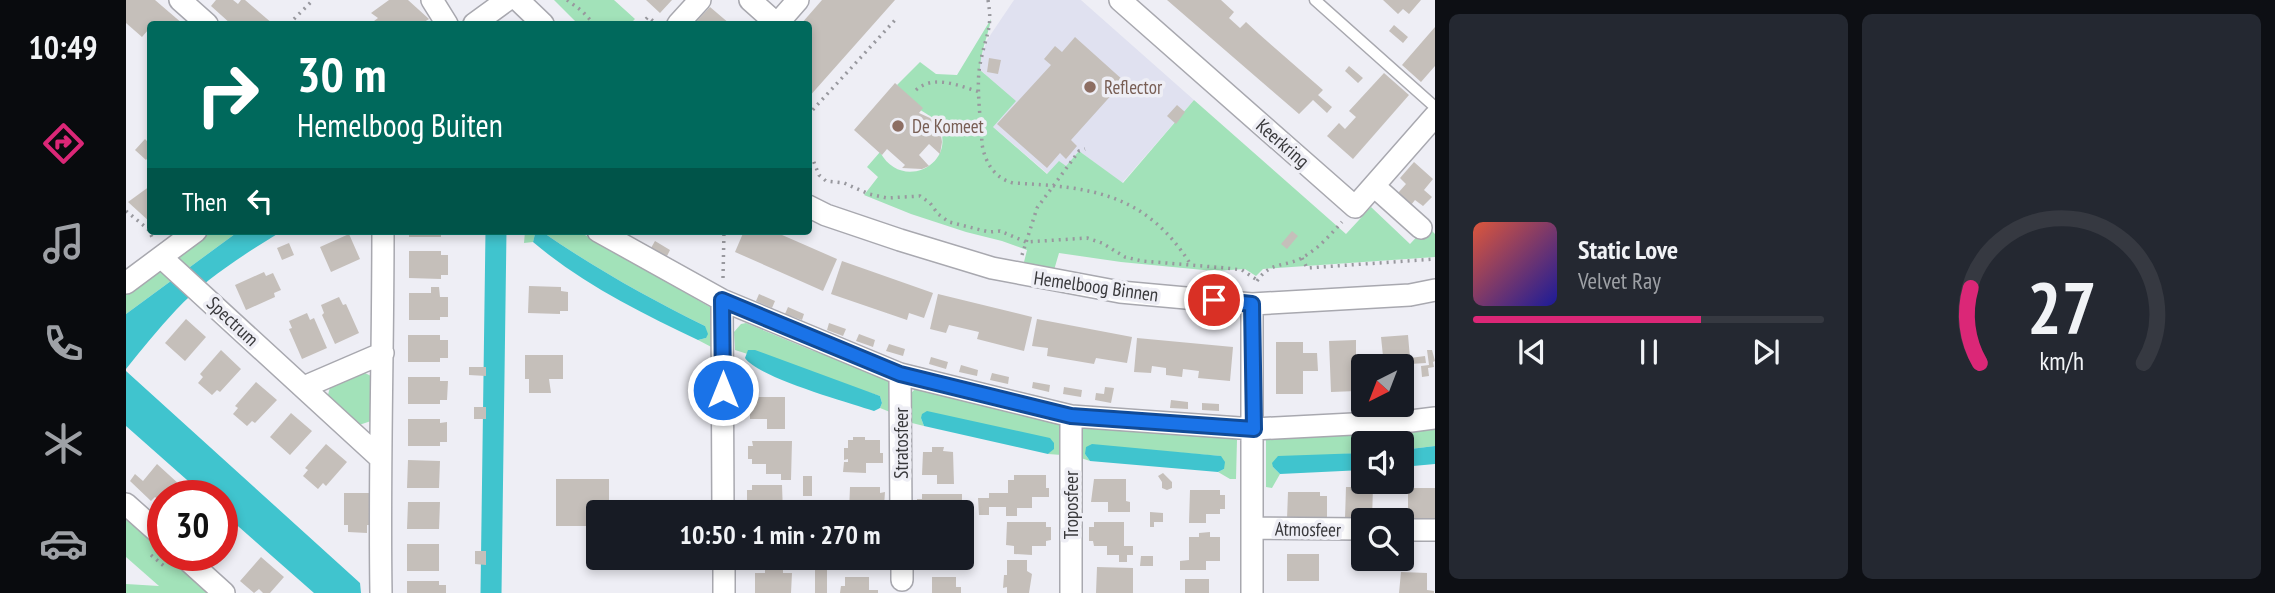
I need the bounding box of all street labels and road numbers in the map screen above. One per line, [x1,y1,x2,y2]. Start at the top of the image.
street label: Keerkring [1251,113,1315,173]
street label: Hemelboog Binnen [1032,265,1160,307]
street label: Spectrum [202,291,264,351]
street label: Stratosfeer [889,407,913,479]
street label: Troposfeer [1059,470,1083,539]
street label: Atmosfeer [1275,516,1342,542]

